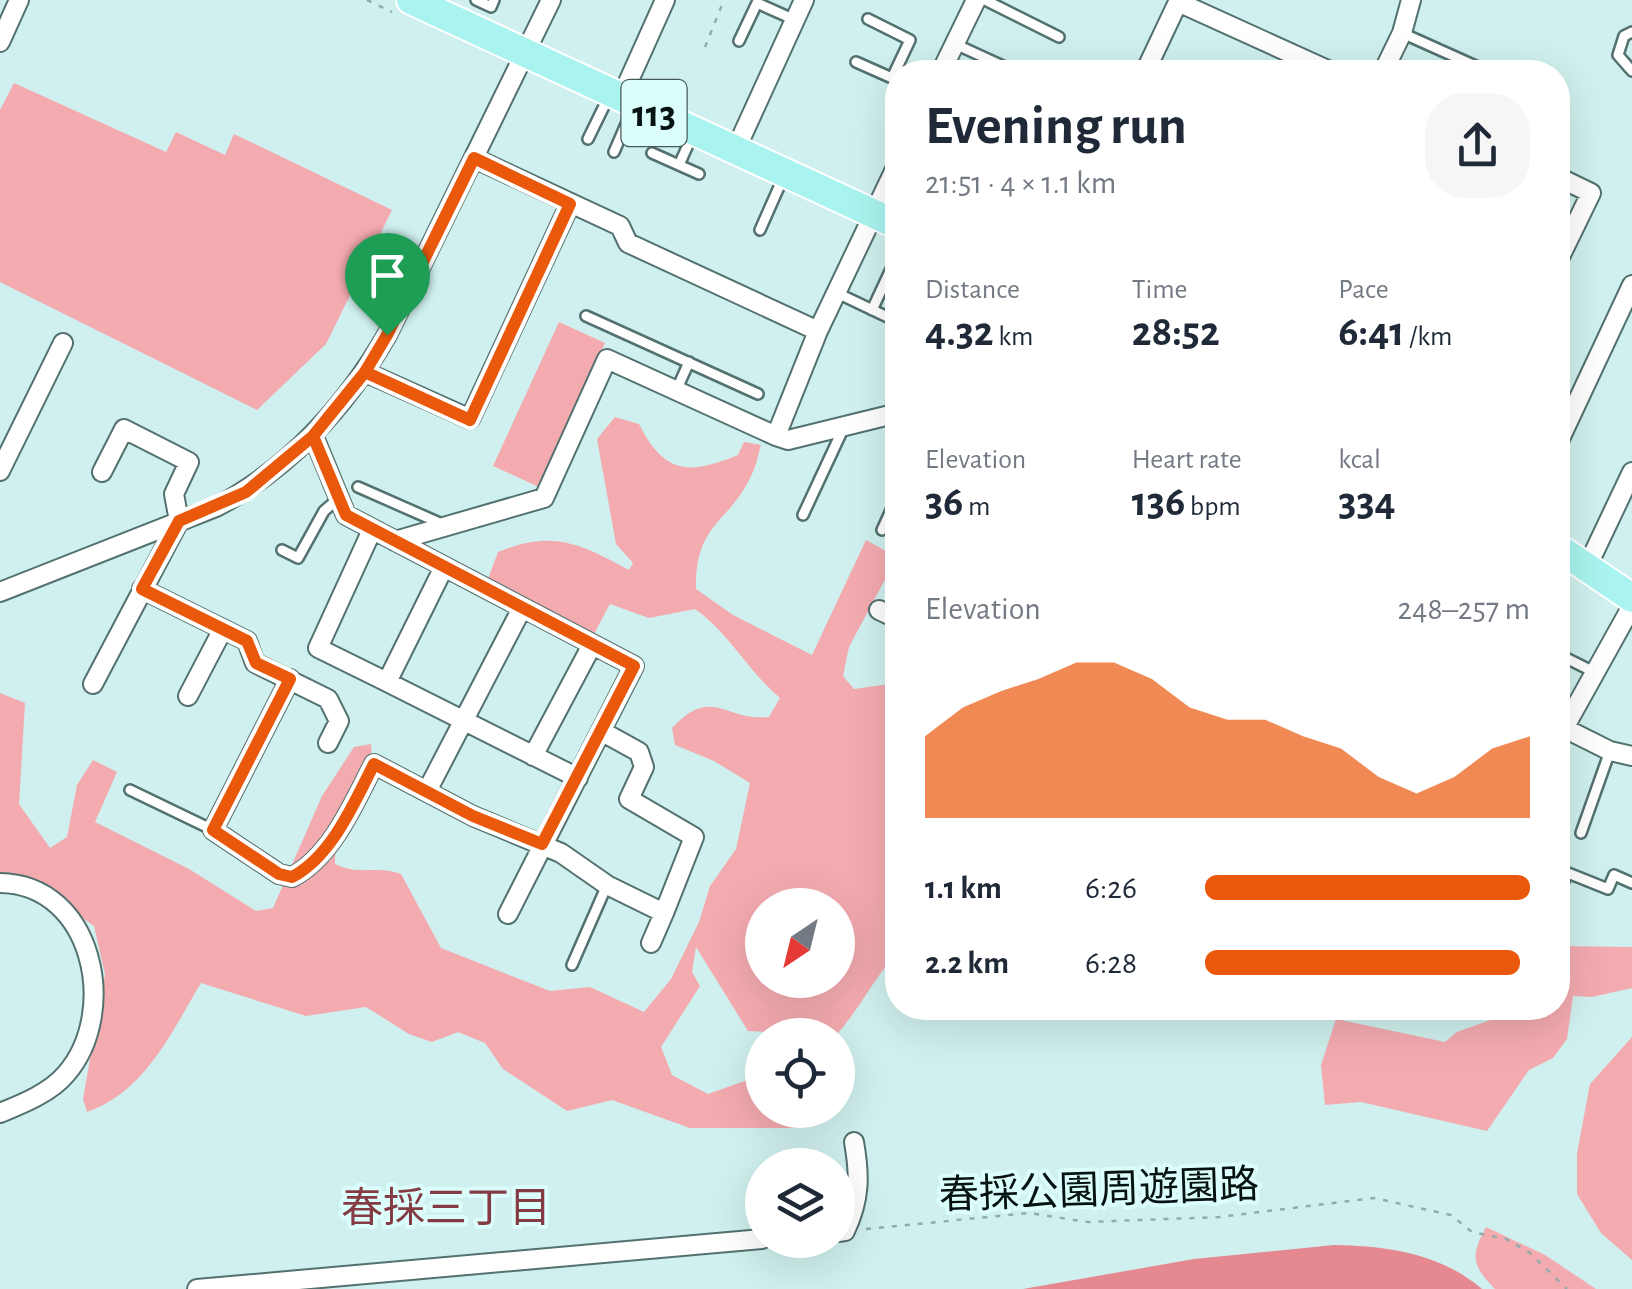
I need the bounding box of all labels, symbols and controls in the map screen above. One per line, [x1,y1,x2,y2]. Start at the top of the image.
road number: 113 [622,80,686,146]
button: share [1425,93,1530,198]
text: Evening run [925,99,1187,154]
text: 21:51 · 4 × 1.1 km [925,167,1116,199]
pin [345,233,430,336]
icon: arrive [360,248,415,303]
text: Distance [925,276,1020,304]
text: Time [1132,276,1187,304]
text: Pace [1338,276,1389,304]
text: 4.32 [925,311,994,353]
text: 28:52 [1132,311,1220,353]
text: 6:41 [1338,311,1404,353]
text: km [994,323,1033,351]
text: /km [1404,323,1452,351]
text: Elevation [925,446,1026,474]
text: Heart rate [1132,446,1242,474]
text: kcal [1338,446,1381,474]
text: 36 [925,481,963,523]
text: 136 [1132,481,1185,523]
text: 334 [1338,481,1396,523]
text: m [963,493,990,521]
text: bpm [1185,493,1241,521]
text: Elevation [925,593,1041,625]
text: 248–257 m [1397,593,1530,625]
text: 1.1 km [925,872,1002,904]
text: 6:26 [1085,872,1137,904]
north arrow [745,888,855,998]
map controls [745,888,855,1258]
text: 2.2 km [925,947,1009,979]
text: 6:28 [1085,947,1137,979]
button: locate [745,1018,855,1128]
button: layers [745,1148,855,1258]
street label: 春採公園周遊園路 [938,1163,1260,1217]
district label: 春採三丁目 [341,1186,551,1230]

